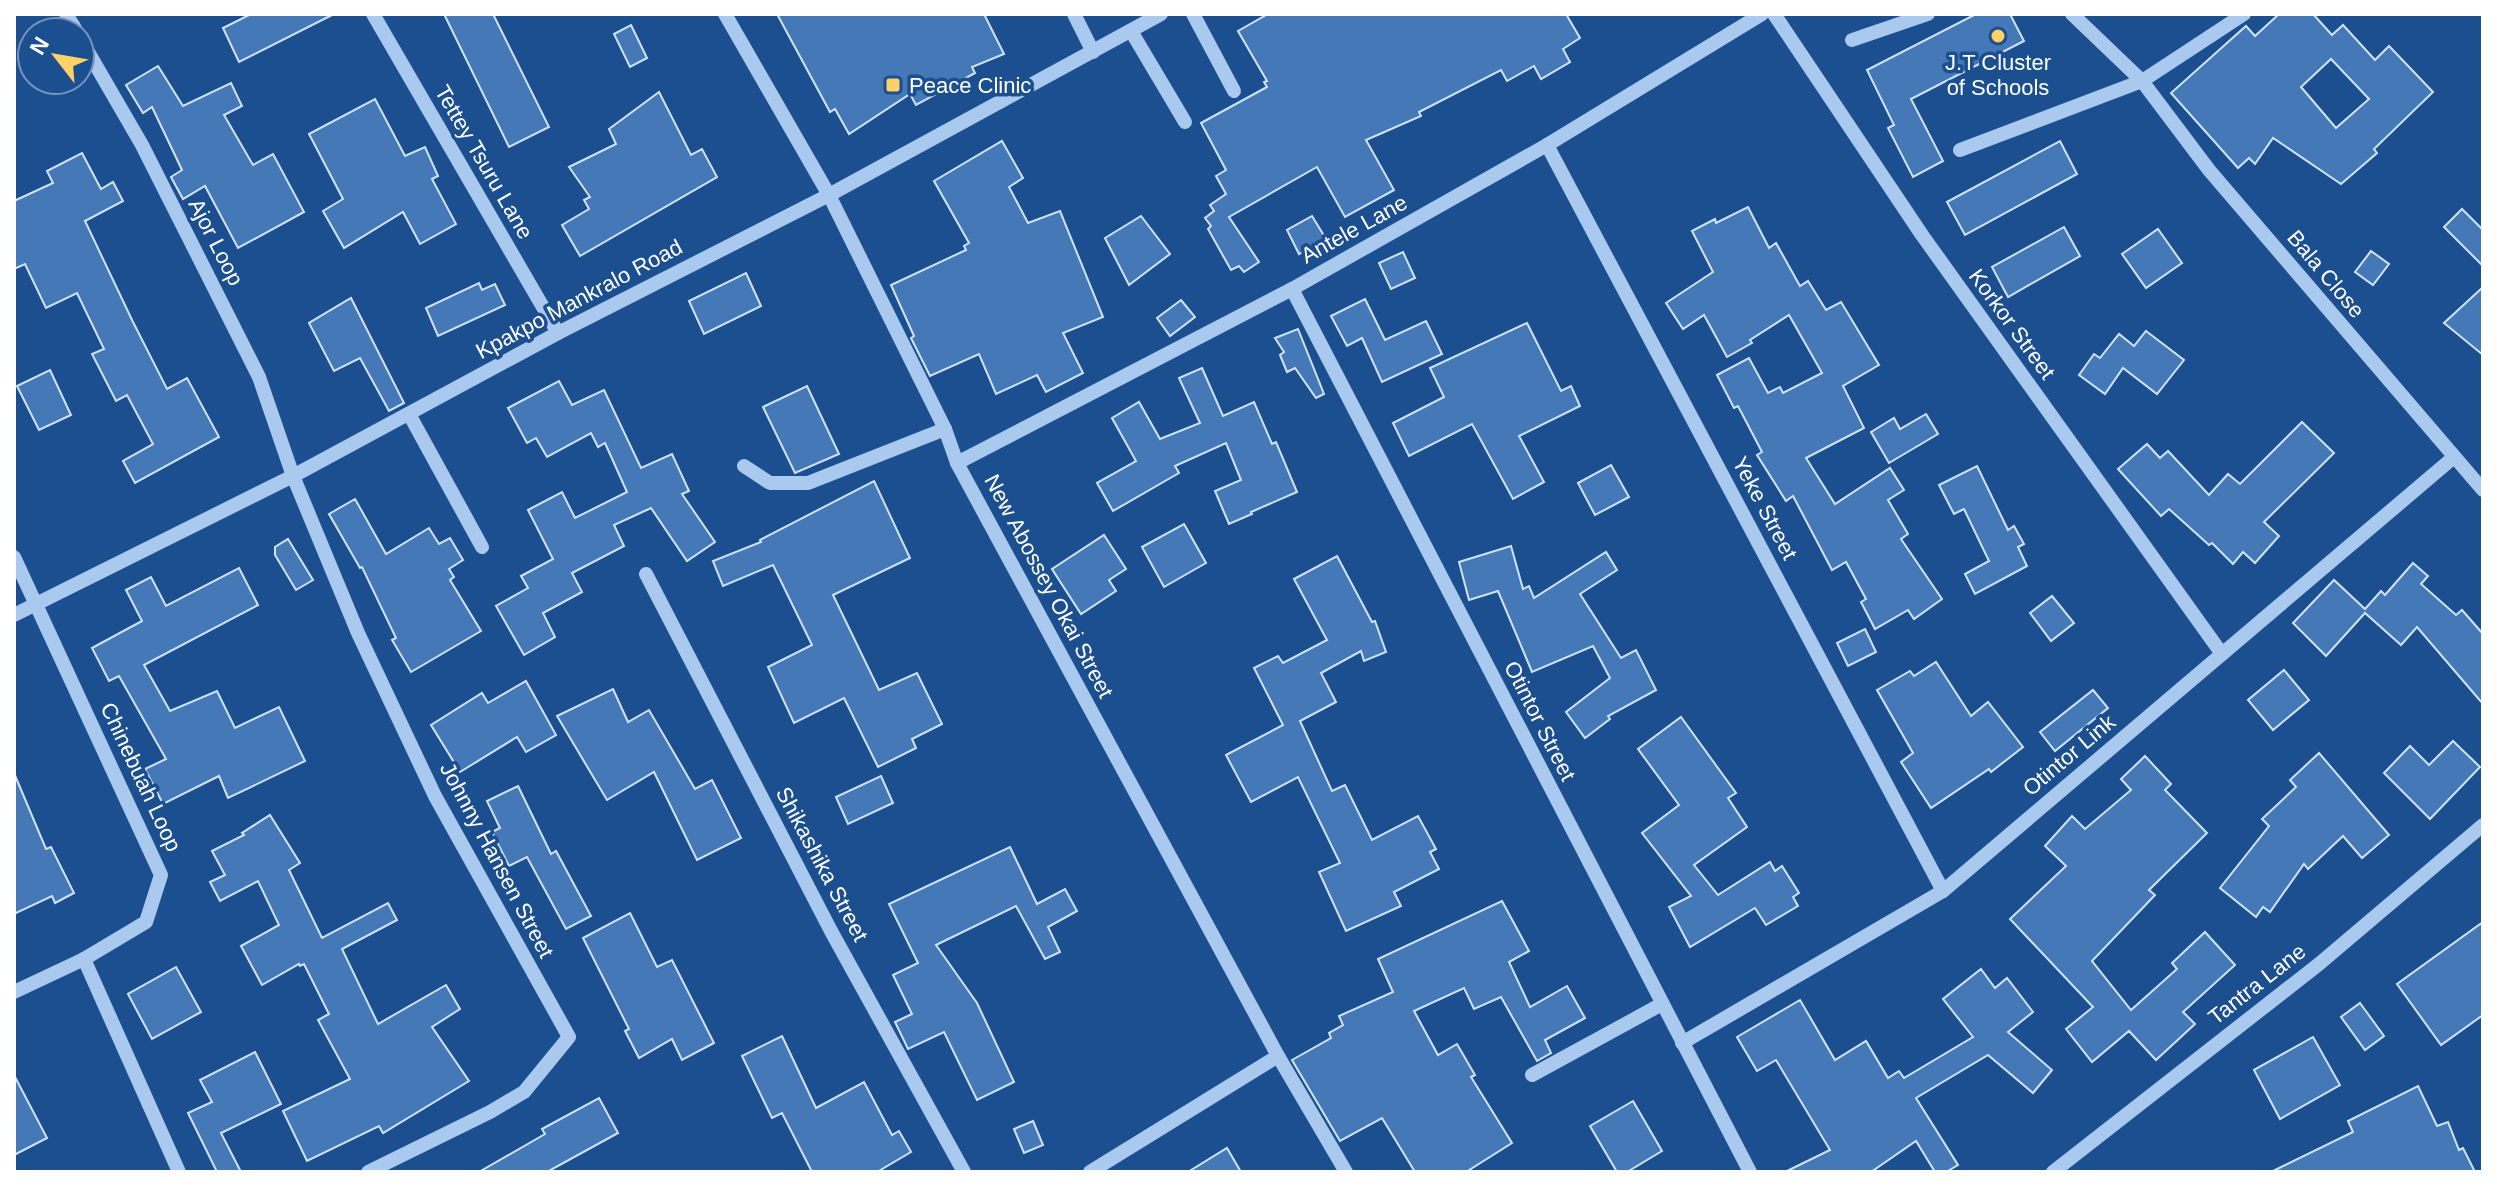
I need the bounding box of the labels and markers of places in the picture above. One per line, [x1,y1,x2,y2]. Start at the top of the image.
marker: J.T Cluster of Schools [1989,27,2007,45]
place label: J.T Cluster of Schools [1945,50,2051,100]
place label: Peace Clinic [909,73,1031,98]
marker: Peace Clinic [884,76,902,94]

